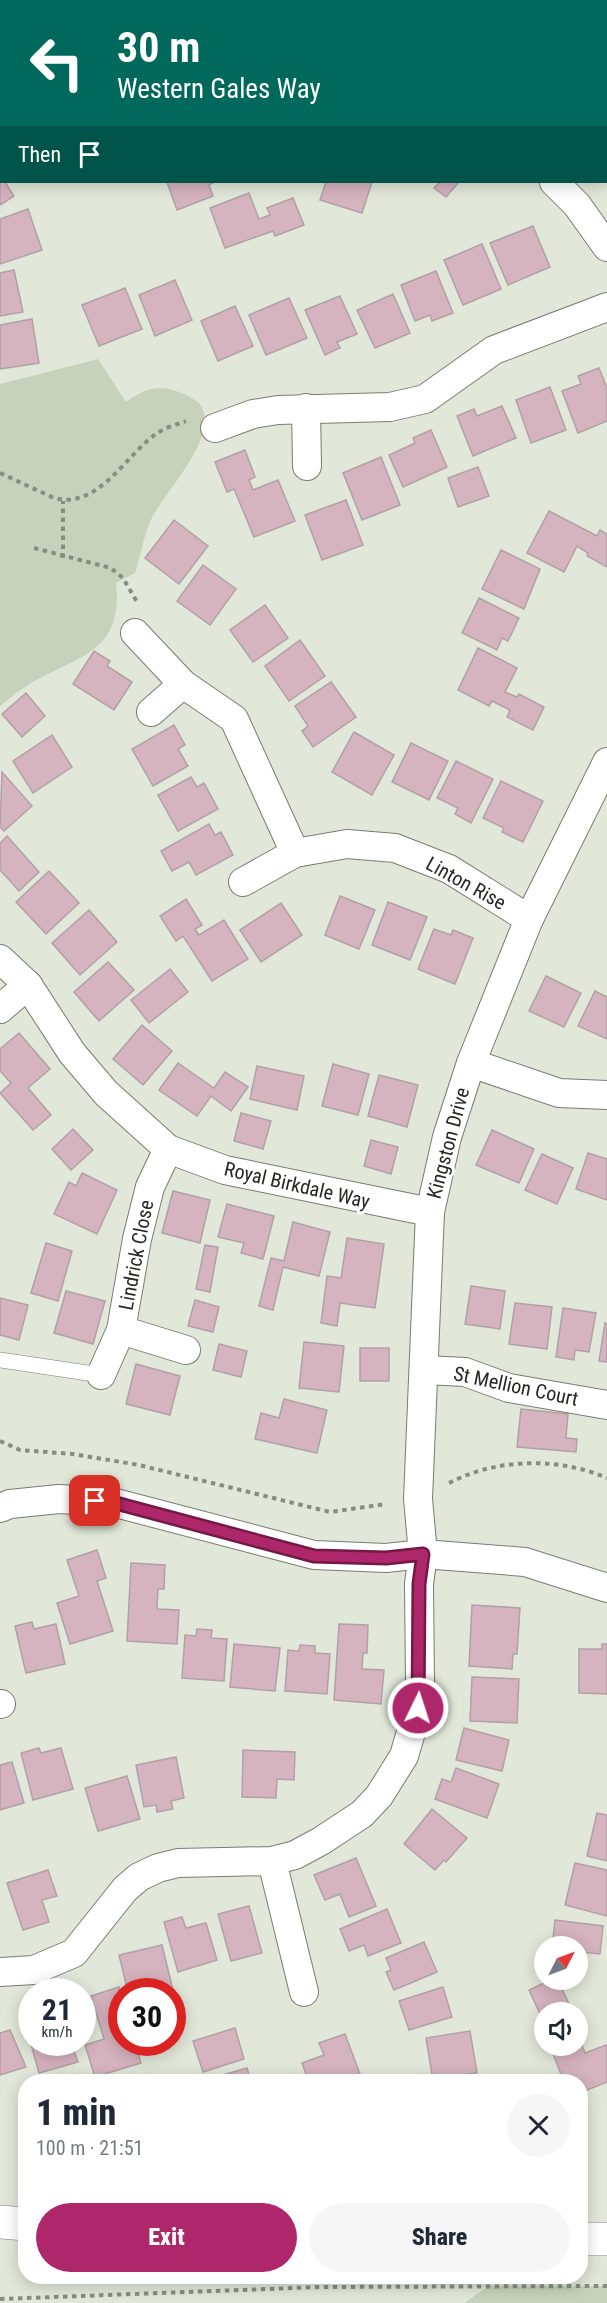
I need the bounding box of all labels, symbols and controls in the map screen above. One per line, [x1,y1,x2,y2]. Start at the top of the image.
text: 30 m [117,23,200,72]
icon: left [18,24,96,102]
text: Western Gales Way [117,73,321,105]
icon: arrive [73,138,106,171]
text: Then [18,142,61,167]
street label: Linton Rise [422,851,510,915]
street label: Kingston Drive [422,1085,474,1201]
street label: Royal Birkdale Way [222,1157,372,1213]
street label: Lindrick Close [114,1198,158,1312]
street label: St Mellion Court [451,1361,581,1411]
pin [69,1475,120,1526]
icon: arrive [78,1484,111,1517]
position arrow [386,1676,450,1740]
north arrow [534,1936,588,1990]
map controls [534,1936,588,2056]
speed limit sign: 30 [108,1978,186,2056]
text: 21 [42,1992,72,2027]
button: sound [534,2002,588,2056]
text: km/h [42,2023,72,2041]
text: 1 min [36,2092,116,2134]
button: close [507,2094,570,2157]
text: 100 m · 21:51 [36,2136,143,2160]
button: Exit [36,2203,297,2272]
button: Share [309,2203,570,2272]

